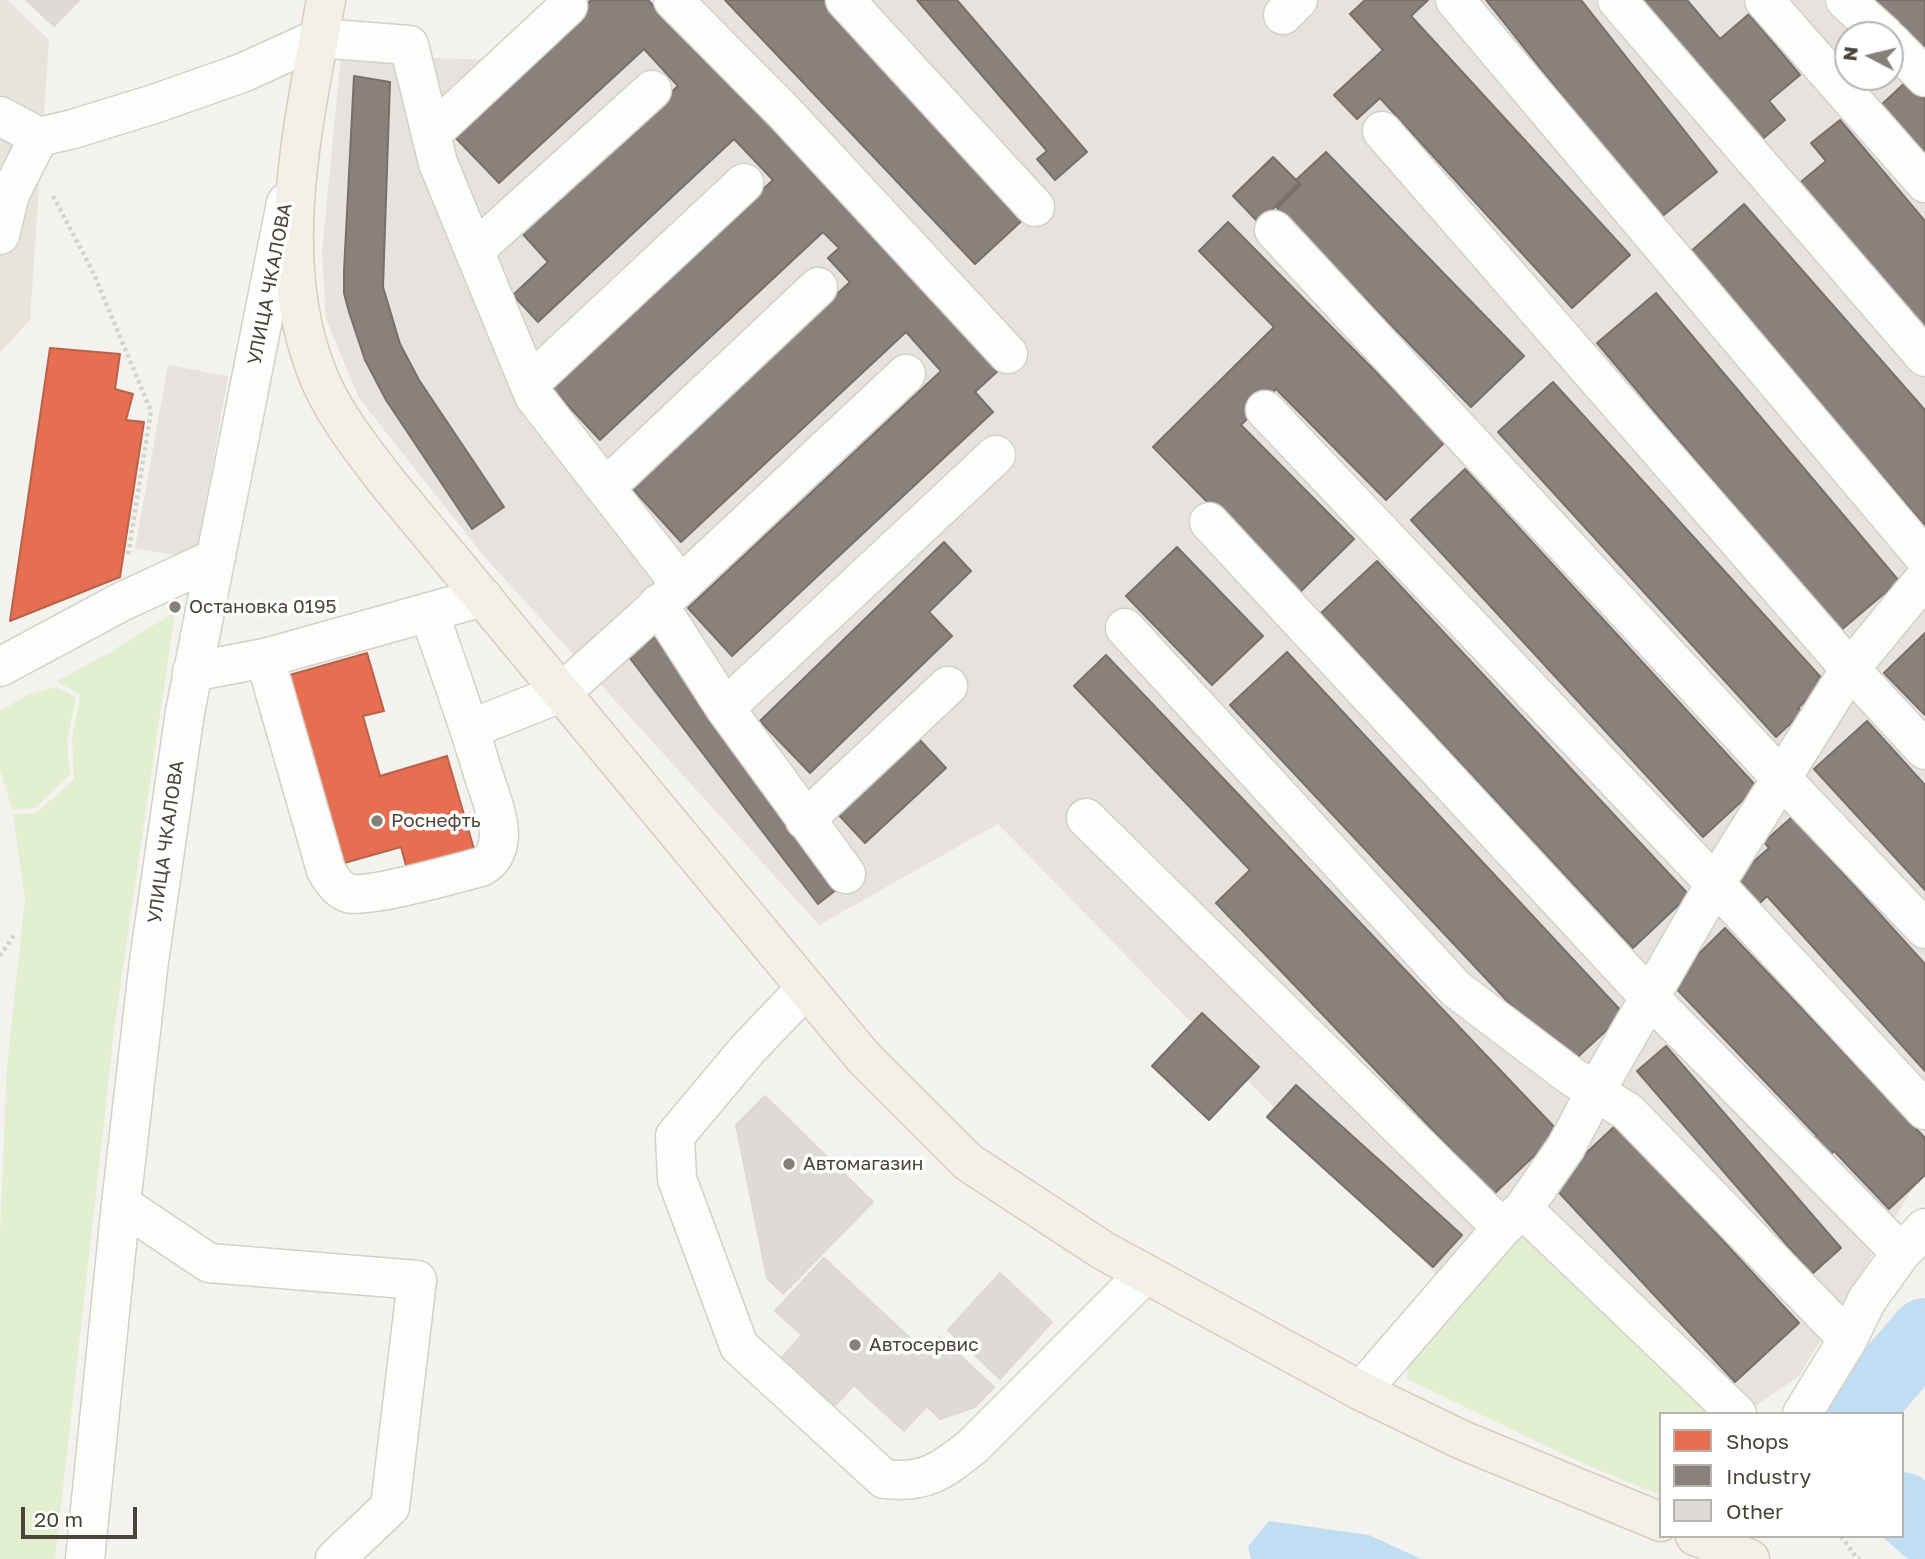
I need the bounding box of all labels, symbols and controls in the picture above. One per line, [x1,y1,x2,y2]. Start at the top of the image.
north arrow [1834,21,1904,91]
text: N [1837,45,1862,62]
street label: УЛИЦА ЧКАЛОВА [243,201,297,367]
place label: Остановка 0195 [189,596,337,618]
marker: Остановка 0195 [167,599,183,615]
street label: УЛИЦА ЧКАЛОВА [143,759,189,925]
place label: Роснефть [391,810,481,832]
marker: Роснефть [369,813,385,829]
place label: Автомагазин [803,1153,923,1175]
marker: Автомагазин [781,1156,797,1172]
place label: Автосервис [869,1334,979,1356]
marker: Автосервис [847,1337,863,1353]
legend [1659,1412,1904,1538]
text: Shops [1726,1428,1789,1454]
text: Industry [1726,1463,1811,1489]
scale bar [24,1492,140,1536]
text: Other [1726,1498,1783,1524]
text: 20 m [34,1506,83,1532]

